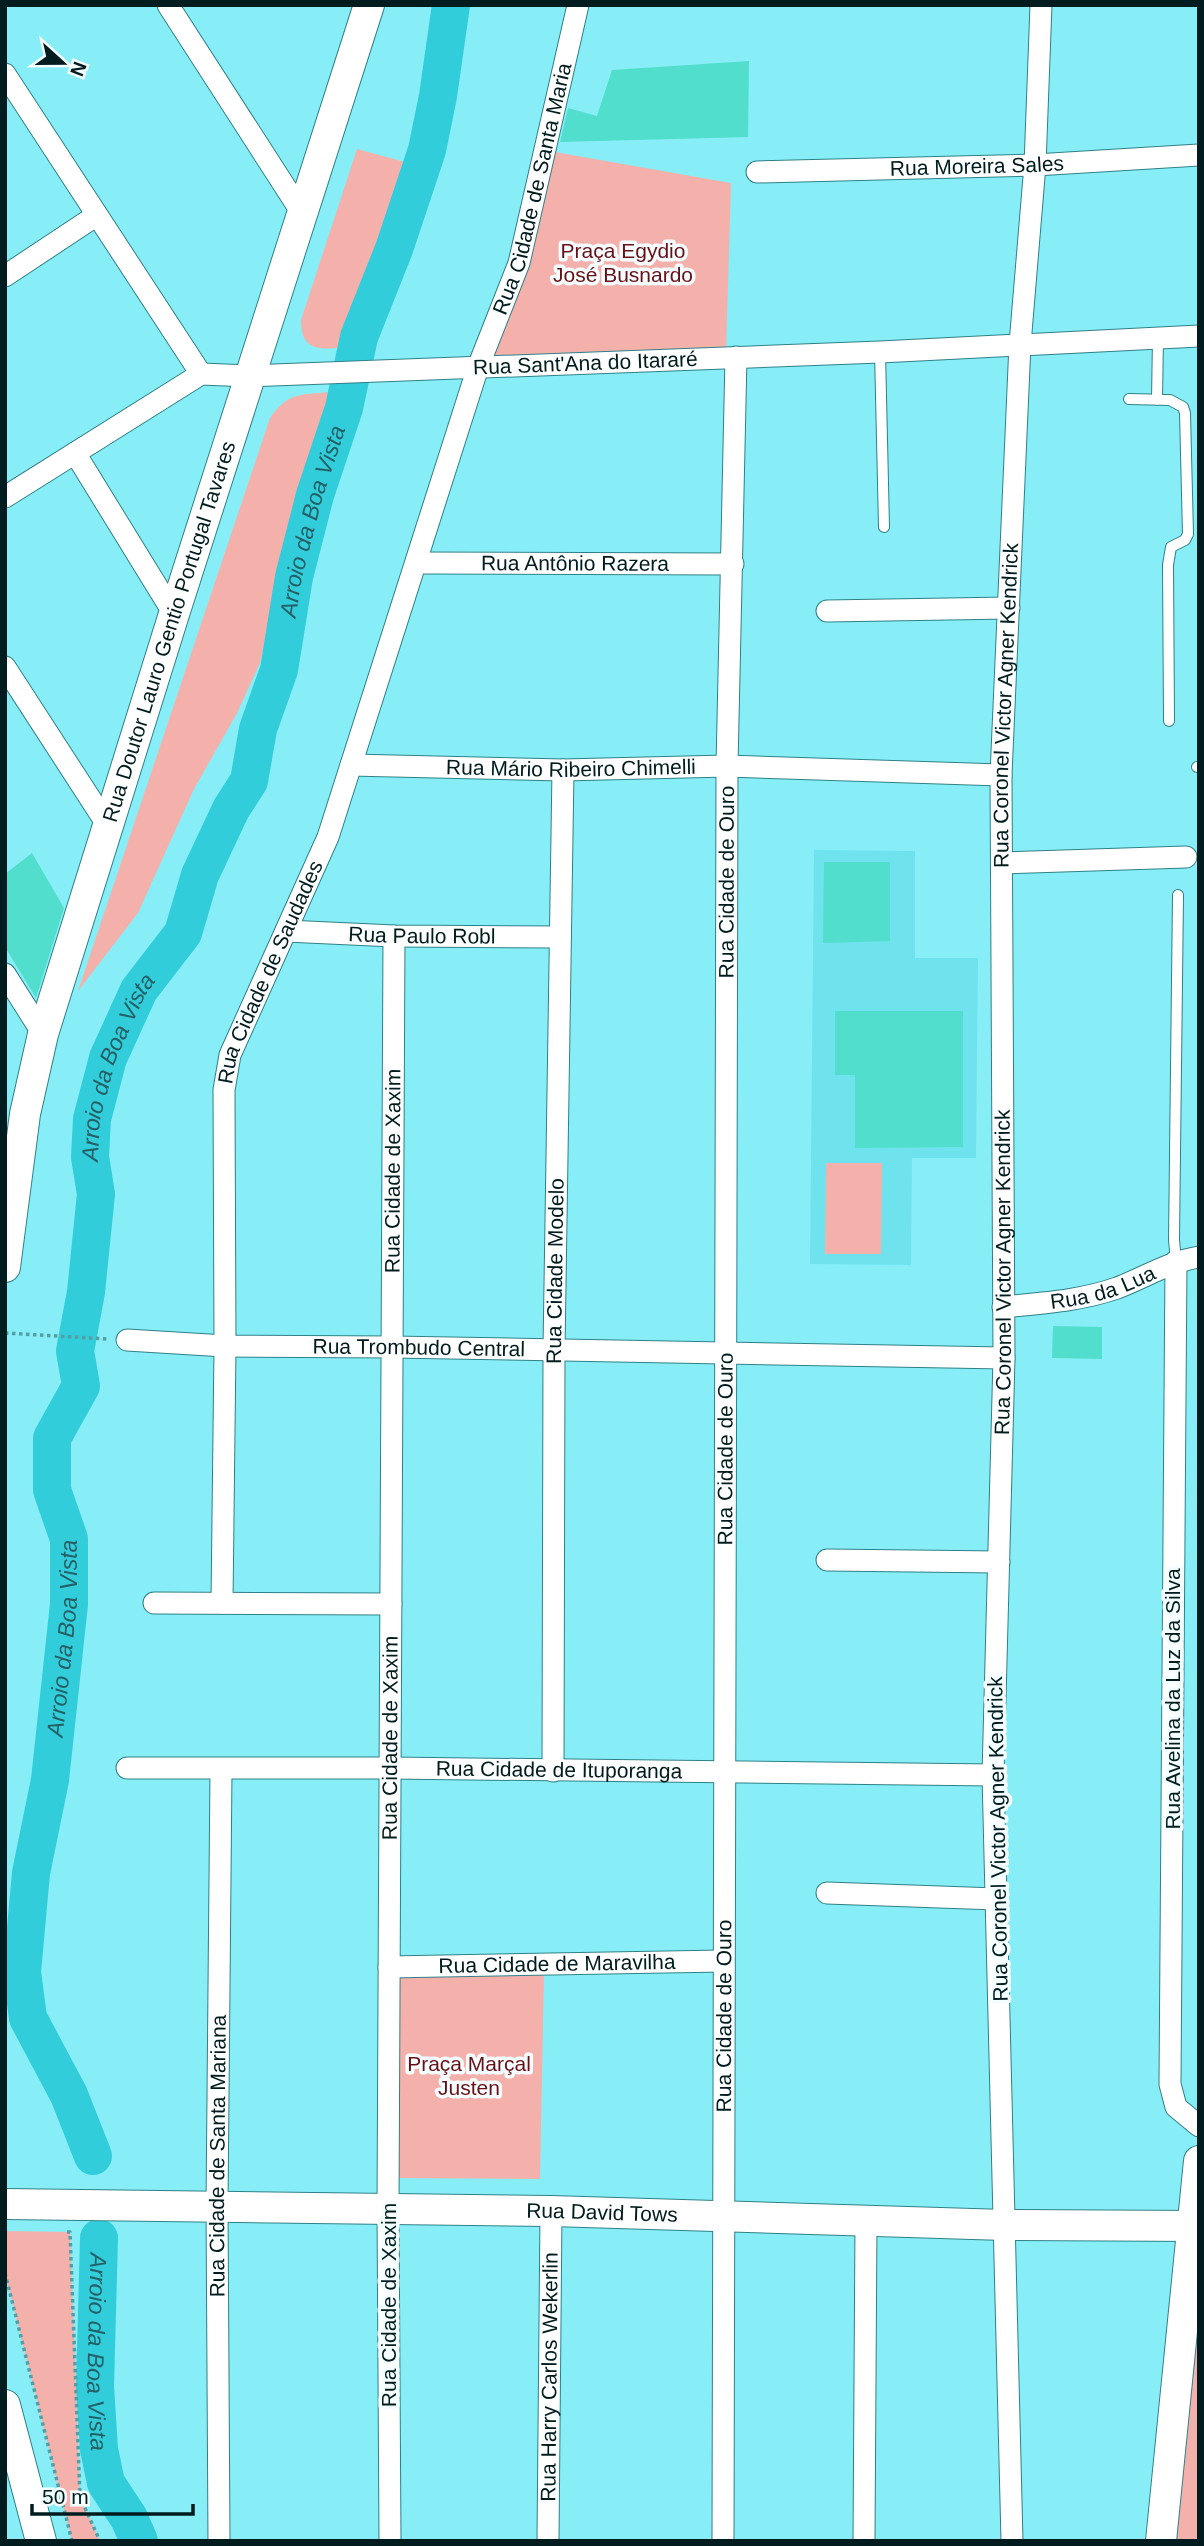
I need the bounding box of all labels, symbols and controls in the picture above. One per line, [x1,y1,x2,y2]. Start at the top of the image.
north arrow [28,28,98,98]
text: N [66,59,91,79]
street label: Rua Cidade de Santa Maria [488,60,575,318]
street label: Rua Moreira Sales [890,151,1065,180]
park label: Praça Egydio José Busnardo [553,239,693,286]
street label: Rua Sant'Ana do Itararé [473,347,698,378]
water label: Arroio da Boa Vista [274,422,350,621]
street label: Rua Doutor Lauro Gentio Portugal Tavares [98,438,240,825]
street label: Rua Coronel Victor Agner Kendrick [989,542,1022,868]
street label: Rua Antônio Razera [481,551,669,575]
street label: Rua Mário Ribeiro Chimelli [446,755,696,781]
street label: Rua Cidade de Ouro [715,786,738,978]
street label: Rua Cidade de Saudades [213,857,327,1085]
street label: Rua Paulo Robl [348,922,496,948]
water label: Arroio da Boa Vista [77,968,160,1164]
street label: Rua Cidade de Xaxim [380,1069,404,1273]
street label: Rua Coronel Victor Agner Kendrick [990,1109,1015,1435]
street label: Rua Cidade Modelo [542,1178,568,1364]
street label: Rua da Lua [1049,1261,1159,1313]
street label: Rua Trombudo Central [312,1335,525,1360]
street label: Rua Cidade de Ouro [713,1353,737,1545]
water label: Arroio da Boa Vista [42,1540,82,1740]
street label: Rua Avelina da Luz da Silva [1161,1568,1184,1830]
street label: Rua Cidade de Xaxim [378,1636,402,1840]
street label: Rua Coronel Victor Agner Kendrick [983,1676,1012,2002]
street label: Rua Cidade de Ituporanga [436,1757,683,1782]
street label: Rua Cidade de Ouro [712,1920,735,2112]
street label: Rua Cidade de Maravilha [438,1950,676,1977]
street label: Rua Cidade de Santa Mariana [205,2014,230,2297]
park label: Praça Marçal Justen [407,2052,531,2099]
street label: Rua David Tows [526,2199,678,2226]
street label: Rua Cidade de Xaxim [377,2203,400,2407]
water label: Arroio da Boa Vista [82,2251,112,2452]
street label: Rua Harry Carlos Wekerlin [536,2252,562,2502]
scale bar [32,2472,192,2516]
text: 50 m [42,2485,89,2508]

